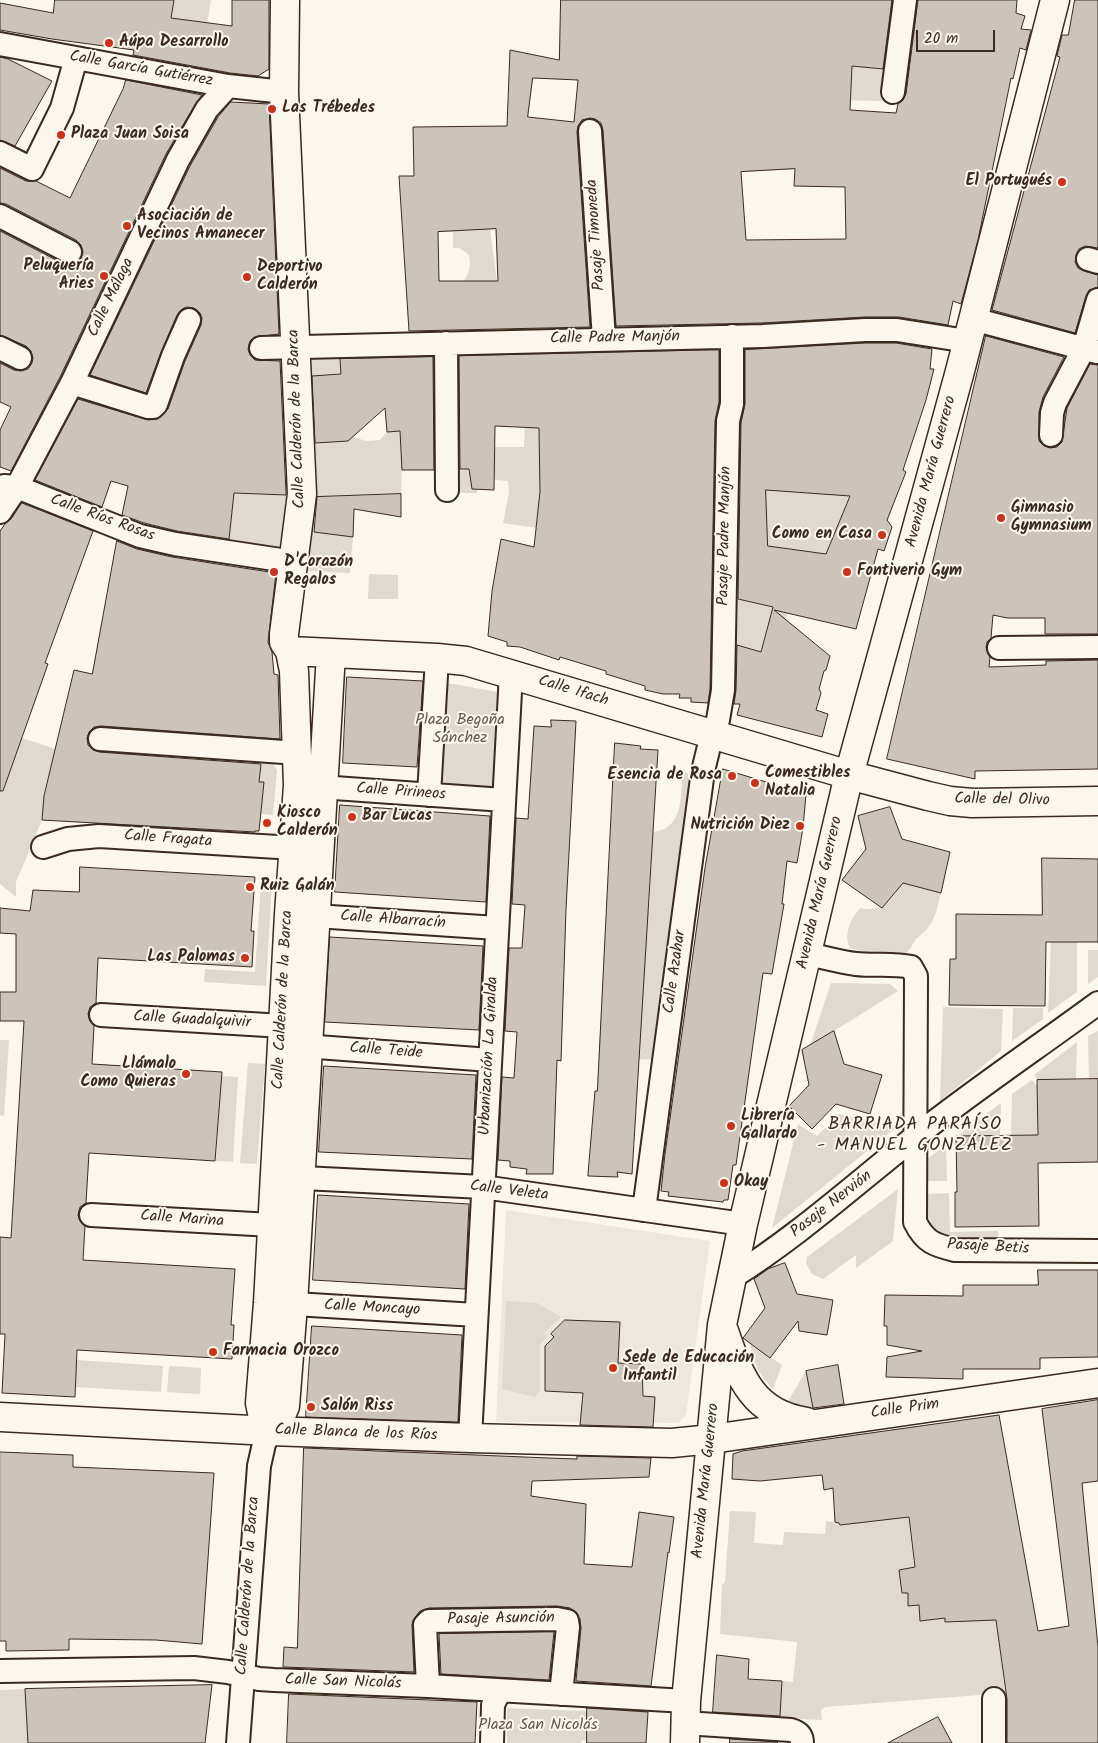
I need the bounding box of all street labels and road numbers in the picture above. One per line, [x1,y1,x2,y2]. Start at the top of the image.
street label: Calle García Gutiérrez [68,48,214,92]
street label: Pasaje Timoneda [584,179,610,291]
street label: Calle Málaga [85,255,139,341]
street label: Calle Padre Manjón [550,328,680,350]
street label: Calle Calderón de la Barca [285,329,311,509]
street label: Avenida María Guerrero [903,394,961,550]
street label: Pasaje Padre Manjón [715,466,737,606]
street label: Calle Ríos Rosas [47,491,157,547]
street label: Calle Ifach [535,672,611,712]
street label: Calle Pirineos [355,780,447,806]
street label: Calle del Olivo [954,791,1050,811]
street label: Avenida María Guerrero [794,815,848,971]
street label: Calle Fragata [123,827,213,853]
street label: Calle Albarracín [340,908,446,934]
street label: Calle Calderón de la Barca [270,910,298,1090]
street label: Calle Azahar [661,929,691,1015]
street label: Urbanización La Giralda [476,976,504,1136]
street label: Calle Guadalquivir [133,1008,251,1034]
street label: Calle Teide [349,1040,423,1064]
street label: Pasaje Nervión [788,1167,876,1243]
street label: Calle Veleta [469,1178,549,1206]
street label: Calle Marina [140,1208,224,1232]
street label: Pasaje Betis [946,1236,1030,1260]
street label: Calle Moncayo [323,1297,421,1321]
street label: Calle Prim [869,1396,941,1424]
street label: Avenida María Guerrero [689,1402,725,1560]
street label: Calle Blanca de los Ríos [274,1422,438,1446]
street label: Calle Calderón de la Barca [233,1496,265,1676]
street label: Pasaje Asunción [447,1609,555,1631]
street label: Calle San Nicolás [284,1671,402,1695]

